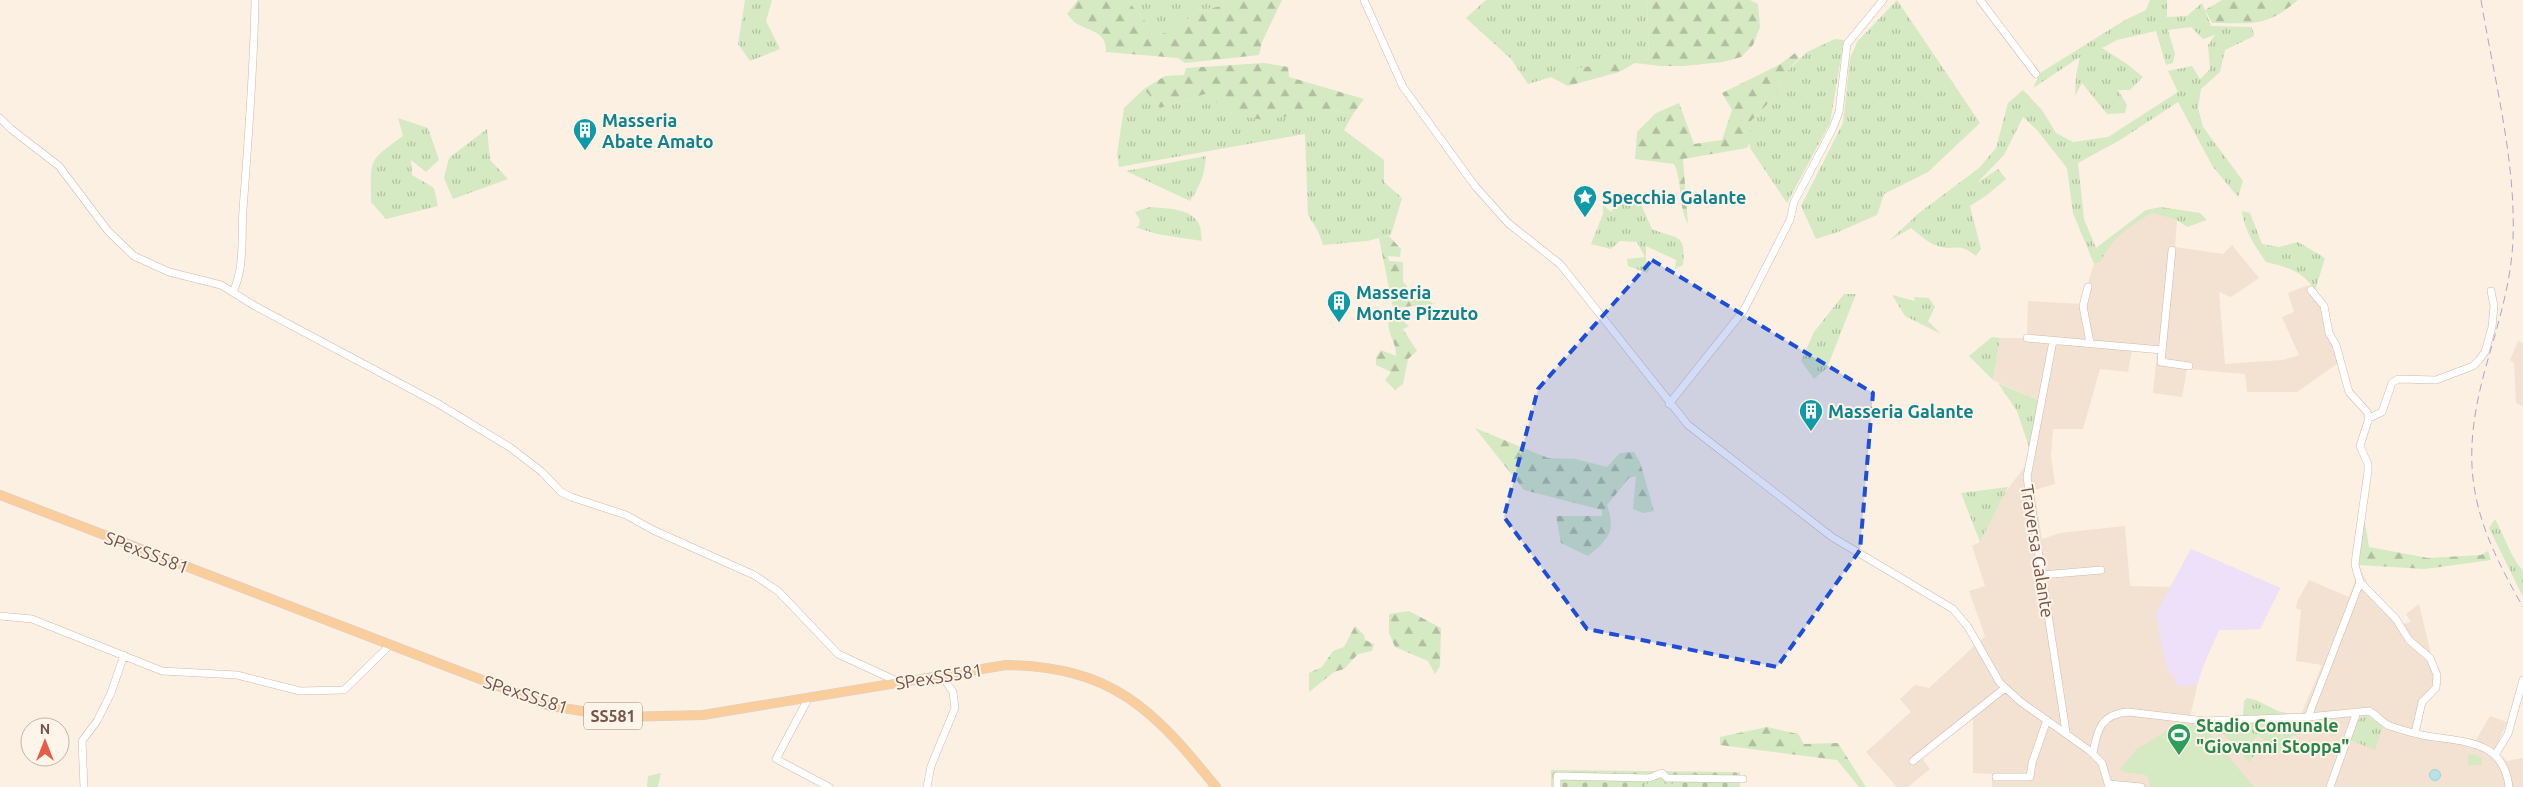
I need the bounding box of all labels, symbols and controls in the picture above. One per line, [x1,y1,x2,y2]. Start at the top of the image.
place label: Masseria Abate Amato [602,110,714,151]
building icon: Masseria Abate Amato [572,117,598,151]
place icon: Specchia Galante [1572,184,1598,218]
place label: Specchia Galante [1602,187,1746,207]
place label: Masseria Monte Pizzuto [1356,282,1478,323]
building icon: Masseria Monte Pizzuto [1326,289,1352,323]
building icon: Masseria Galante [1798,398,1824,432]
place label: Masseria Galante [1828,401,1974,421]
street label: Traversa Galante [2018,483,2058,619]
street label: SPexSS581 [102,527,192,577]
street label: SPexSS581 [894,659,984,693]
street label: SPexSS581 [481,671,571,717]
road number: SS581 [584,702,642,729]
place label: Stadio Comunale "Giovanni Stoppa" [2196,715,2349,756]
north arrow [20,717,70,767]
text: N [40,721,50,737]
sports icon: Stadio Comunale "Giovanni Stoppa" [2166,722,2192,756]

